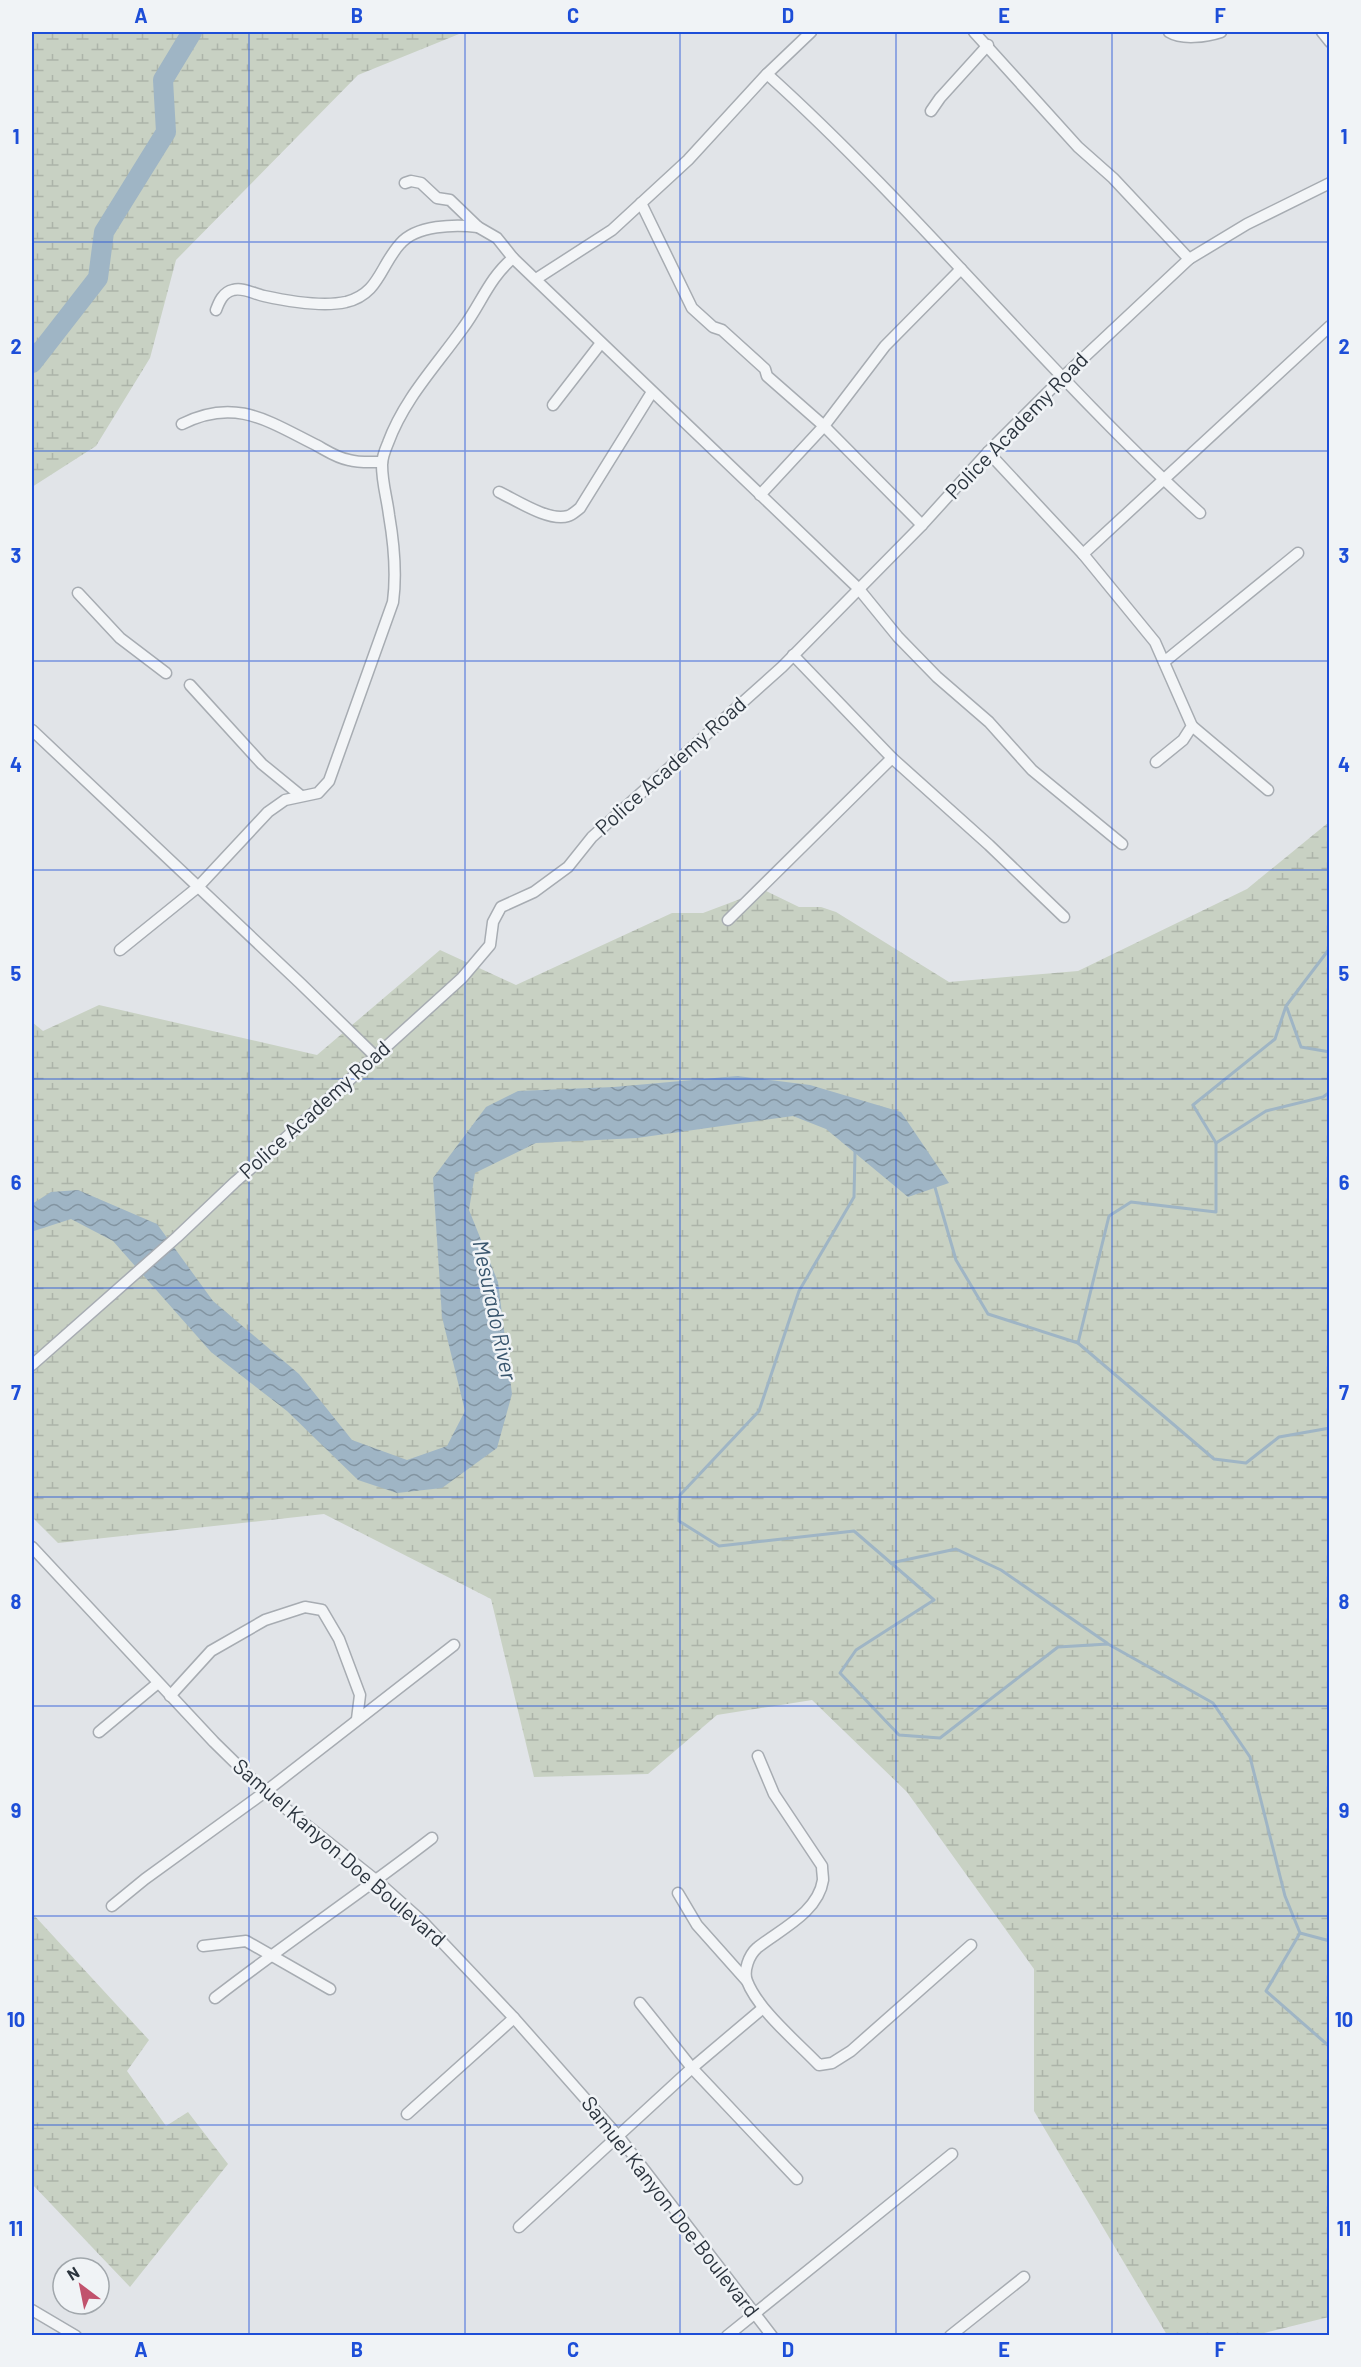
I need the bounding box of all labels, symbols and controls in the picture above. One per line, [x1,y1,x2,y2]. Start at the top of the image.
text: A [134,3,148,27]
text: B [351,3,363,27]
text: C [567,3,579,27]
text: D [782,3,794,27]
text: E [998,3,1010,27]
text: F [1214,3,1226,27]
text: 1 [12,124,20,148]
text: 1 [1340,124,1348,148]
text: 2 [10,334,22,358]
text: 2 [1338,334,1350,358]
street label: Police Academy Road [939,346,1092,503]
text: 3 [11,543,21,567]
text: 3 [1339,543,1349,567]
street label: Police Academy Road [589,691,751,839]
text: 4 [10,752,22,776]
text: 4 [1338,752,1350,776]
text: 5 [11,961,22,985]
text: 5 [1339,961,1350,985]
street label: Police Academy Road [233,1035,395,1183]
text: 6 [11,1170,22,1194]
text: 6 [1339,1170,1350,1194]
water label: Mesurado River [468,1238,524,1383]
text: 7 [11,1380,21,1404]
text: 7 [1339,1380,1349,1404]
text: 8 [11,1589,22,1613]
text: 8 [1339,1589,1350,1613]
street label: Samuel Kanyon Doe Boulevard [229,1753,451,1951]
text: 9 [11,1798,21,1822]
text: 9 [1339,1798,1349,1822]
text: 10 [7,2007,25,2031]
text: 10 [1335,2007,1353,2031]
street label: Samuel Kanyon Doe Boulevard [577,2091,765,2322]
text: 11 [9,2216,23,2240]
text: 11 [1337,2216,1351,2240]
north arrow [51,2256,111,2316]
text: N [63,2262,82,2284]
text: A [134,2337,148,2361]
text: B [351,2337,363,2361]
text: C [567,2337,579,2361]
text: D [782,2337,794,2361]
text: E [998,2337,1010,2361]
text: F [1214,2337,1226,2361]

